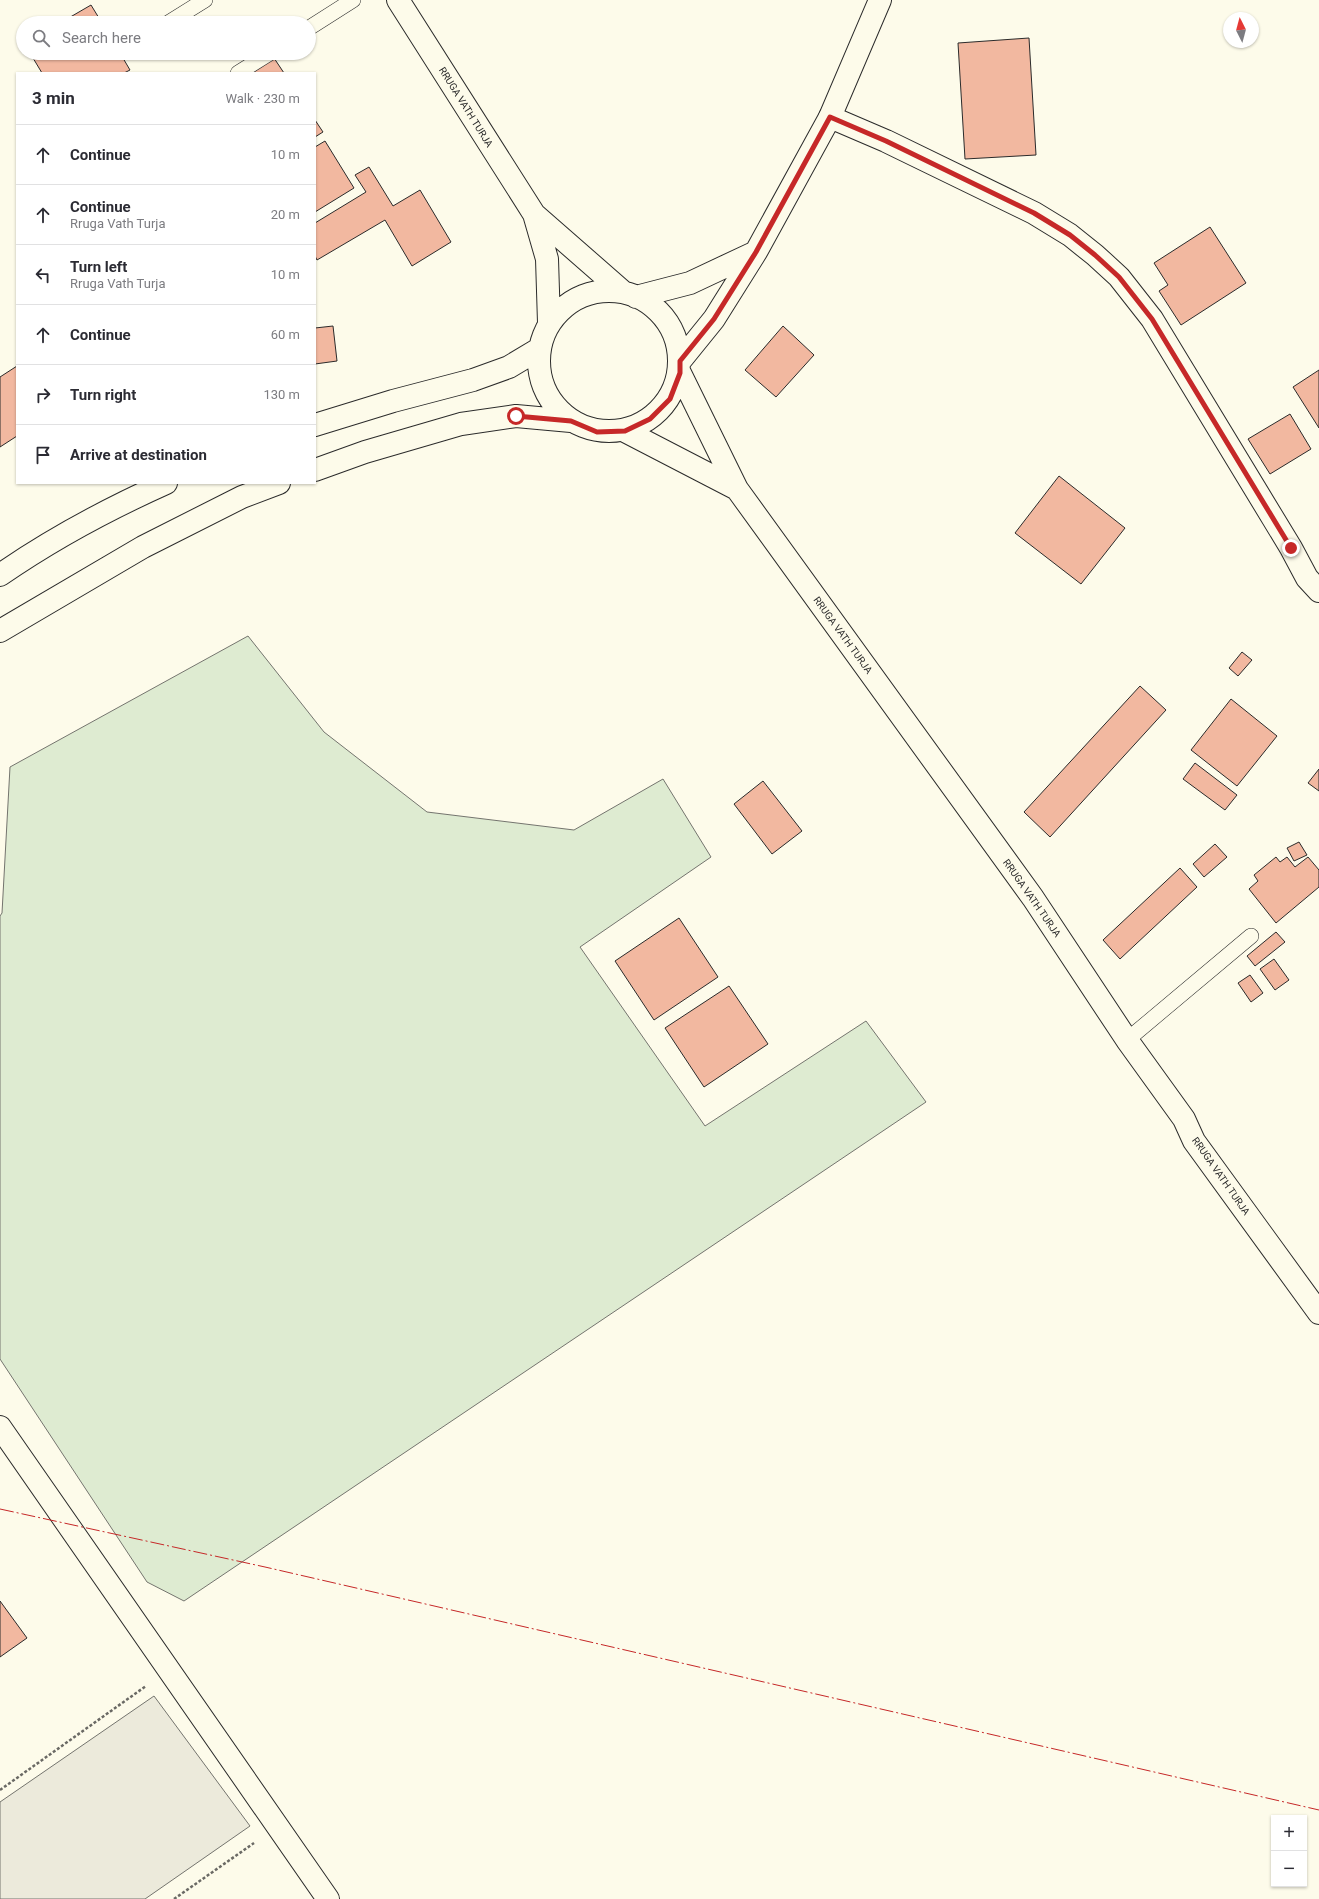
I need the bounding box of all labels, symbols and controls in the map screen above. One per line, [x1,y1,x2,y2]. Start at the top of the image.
north arrow [1223,12,1259,48]
search box [16,16,316,60]
icon: search [30,27,52,49]
text: Search here [62,29,141,47]
street label: RRUGA VATH TURJA [437,65,495,150]
text: 3 min [32,88,75,108]
text: Walk · 230 m [225,91,300,106]
icon: ahead [32,144,54,166]
text: Continue [70,146,131,164]
text: 10 m [271,147,300,162]
text: Continue [70,198,131,216]
icon: ahead [32,204,54,226]
text: 20 m [271,207,300,222]
text: Rruga Vath Turja [70,216,166,231]
text: Turn left [70,258,127,276]
icon: left [32,264,54,286]
text: 10 m [271,267,300,282]
text: Rruga Vath Turja [70,276,166,291]
icon: ahead [32,324,54,346]
text: Continue [70,326,131,344]
text: 60 m [271,327,300,342]
icon: right [32,384,54,406]
text: Turn right [70,386,136,404]
text: 130 m [263,387,300,402]
route start [507,407,525,425]
icon: arrive [32,444,54,466]
text: Arrive at destination [70,446,207,464]
route end [1282,539,1300,557]
street label: RRUGA VATH TURJA [811,594,875,676]
street label: RRUGA VATH TURJA [1001,857,1063,939]
street label: RRUGA VATH TURJA [1190,1135,1252,1217]
map controls [1271,1815,1307,1887]
button: + [1271,1815,1307,1851]
button: − [1271,1851,1307,1887]

